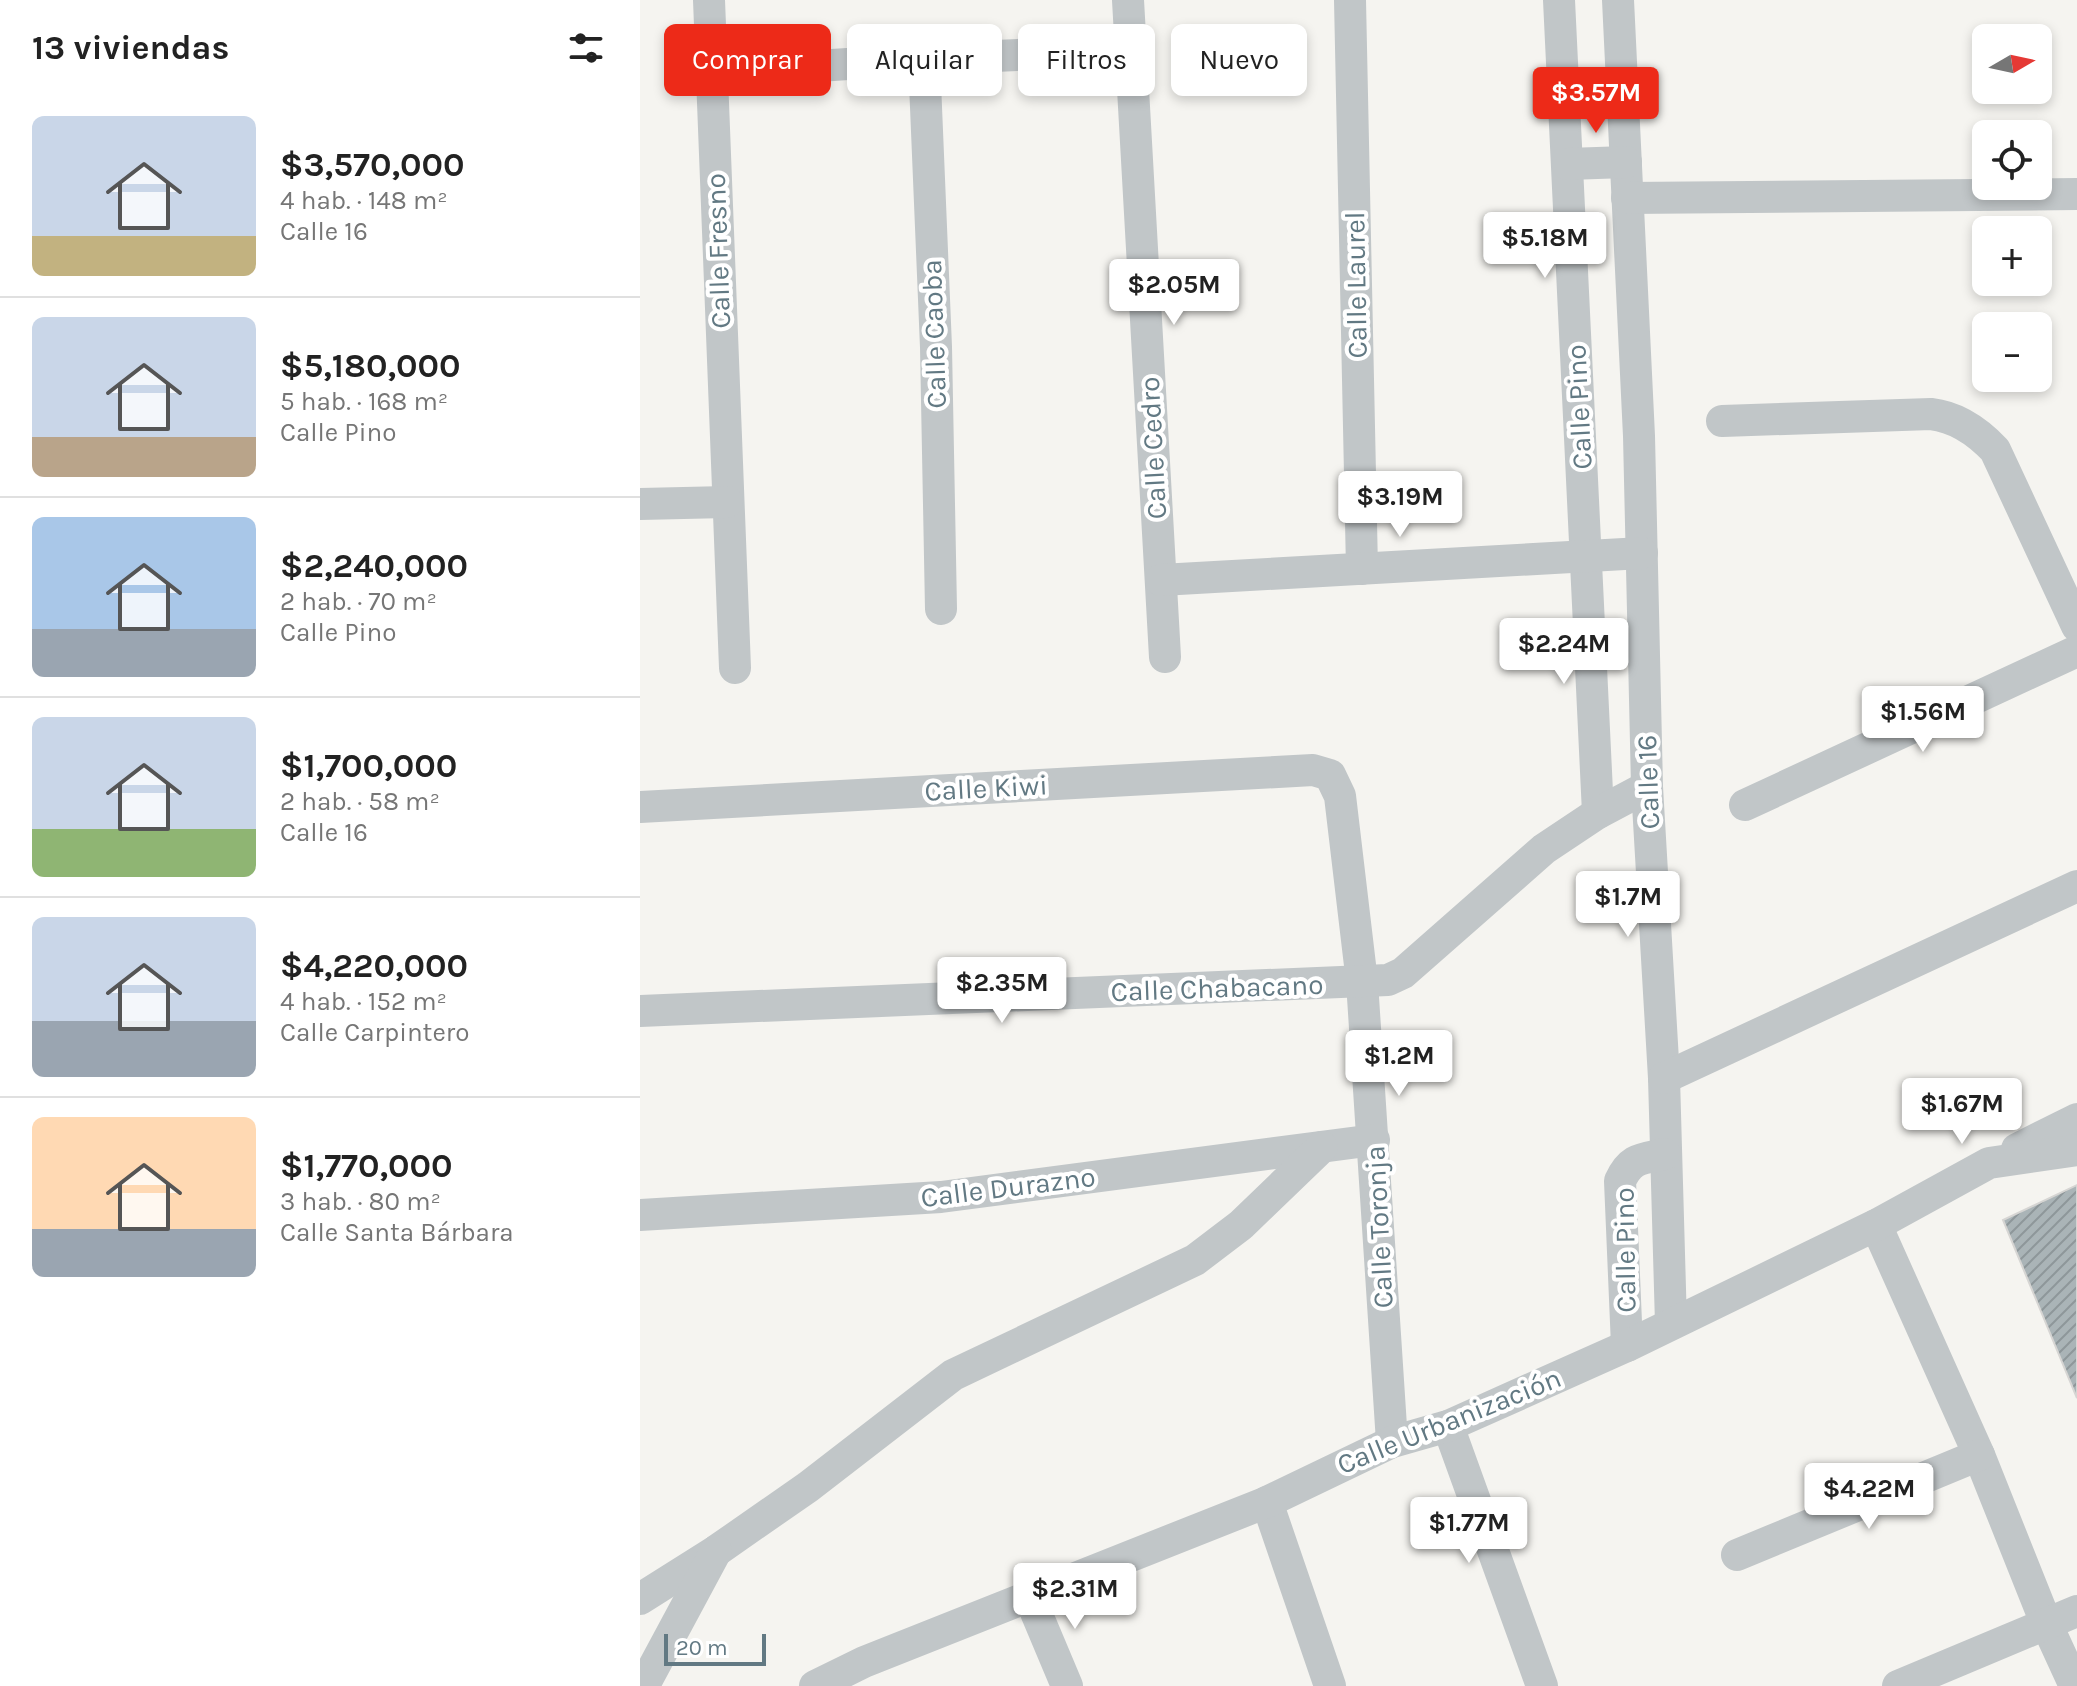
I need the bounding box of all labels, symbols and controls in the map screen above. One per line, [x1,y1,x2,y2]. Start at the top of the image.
chip: Comprar [664,24,831,96]
chip: Alquilar [847,24,1002,96]
chip: Filtros [1018,24,1155,96]
chip: Nuevo [1171,24,1307,96]
north arrow [1972,24,2052,104]
map controls [1972,24,2052,392]
icon: filters [564,26,608,70]
text: 13 viviendas [32,28,229,68]
pin: $3.57M [1531,67,1661,135]
text: $3.57M [1551,77,1641,108]
button: locate [1972,120,2052,200]
text: $3,570,000 [280,145,465,185]
icon: home [96,148,192,244]
street label: Calle Fresno [699,173,737,329]
text: 4 hab. · 148 m² [280,185,448,216]
street label: Calle Laurel [1338,211,1374,359]
pin: $5.18M [1480,212,1610,280]
text: Calle 16 [280,216,368,247]
button: + [1972,216,2052,296]
text: $5.18M [1501,222,1589,253]
street label: Calle Caoba [915,259,953,409]
pin: $2.05M [1109,259,1239,327]
text: $2.05M [1127,269,1221,300]
button: − [1972,312,2052,392]
street label: Calle Pino [1559,344,1599,470]
text: $5,180,000 [280,346,461,386]
icon: home [96,349,192,445]
street label: Calle Cedro [1133,376,1173,520]
text: 5 hab. · 168 m² [280,386,448,417]
text: Calle Pino [280,417,396,448]
pin: $3.19M [1335,471,1465,539]
text: $3.19M [1356,481,1444,512]
text: $2,240,000 [280,546,468,586]
icon: home [96,549,192,645]
text: 2 hab. · 70 m² [280,586,437,617]
text: Calle Pino [280,617,396,648]
pin: $2.24M [1499,618,1629,686]
text: $2.24M [1517,628,1611,659]
pin: $1.56M [1858,686,1988,754]
text: $1.56M [1880,696,1966,727]
street label: Calle 16 [1630,734,1666,830]
text: $1,700,000 [280,746,457,786]
icon: home [96,749,192,845]
street label: Calle Kiwi [924,768,1048,808]
text: 2 hab. · 58 m² [280,786,440,817]
text: Calle 16 [280,817,368,848]
pin: $1.7M [1572,871,1684,939]
text: $1.7M [1594,881,1662,912]
text: $4,220,000 [280,946,468,986]
icon: home [96,949,192,1045]
pin: $2.35M [937,957,1067,1025]
text: $2.35M [955,967,1049,998]
street label: Calle Chabacano [1110,968,1324,1008]
text: 4 hab. · 152 m² [280,986,447,1017]
text: Calle Carpintero [280,1017,469,1048]
pin: $1.2M [1343,1030,1455,1098]
text: $1.2M [1363,1040,1435,1071]
pin: $1.67M [1897,1078,2027,1146]
text: $1.67M [1920,1088,2004,1119]
street label: Calle Toronja [1358,1145,1400,1309]
text: $1,770,000 [280,1146,453,1186]
icon: home [96,1149,192,1245]
street label: Calle Durazno [919,1160,1097,1214]
text: 3 hab. · 80 m² [280,1186,441,1217]
street label: Calle Pino [1607,1187,1643,1313]
text: Calle Santa Bárbara [280,1217,514,1248]
street label: Calle Urbanización [1332,1361,1566,1481]
pin: $4.22M [1804,1463,1934,1531]
text: $4.22M [1822,1473,1916,1504]
pin: $1.77M [1404,1497,1534,1565]
text: $1.77M [1428,1507,1510,1538]
pin: $2.31M [1010,1563,1140,1631]
text: $2.31M [1031,1573,1119,1604]
scale bar [664,1630,766,1666]
text: 20 m [676,1635,728,1661]

